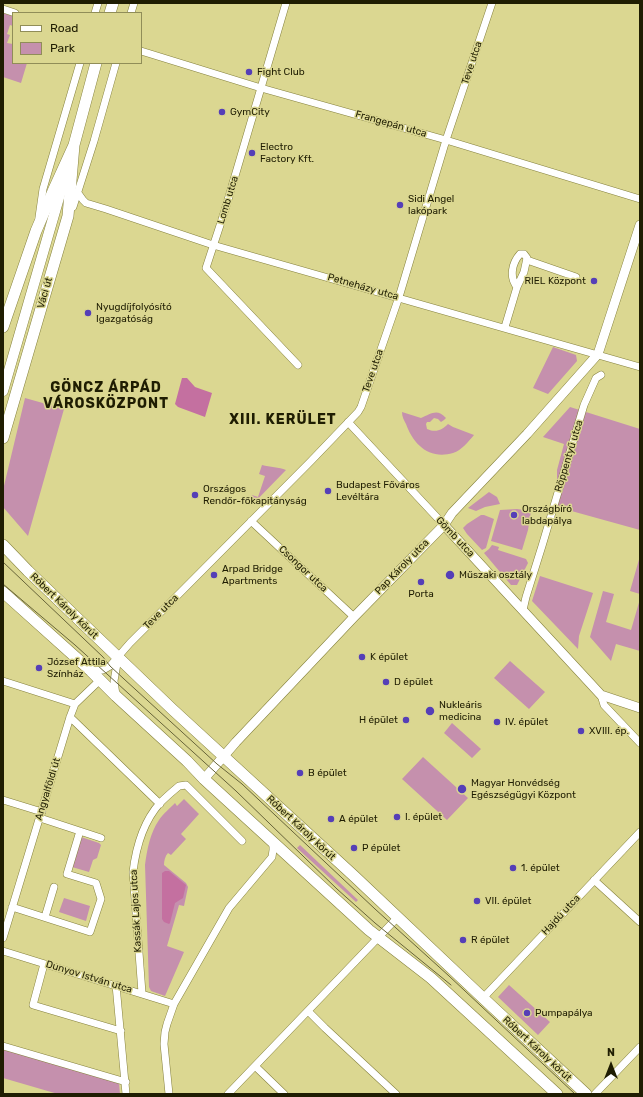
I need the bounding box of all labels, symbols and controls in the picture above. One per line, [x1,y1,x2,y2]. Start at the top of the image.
legend [12,12,142,64]
text: Road [50,21,78,35]
street label: Teve utca [459,40,485,86]
text: Park [50,41,75,55]
place label: Fight Club [257,66,305,78]
marker: Fight Club [244,67,254,77]
place label: GymCity [230,106,270,118]
marker: GymCity [217,107,227,117]
street label: Frangepán utca [354,108,428,140]
place label: Electro Factory Kft. [260,141,314,164]
marker: Electro Factory Kft. [247,148,257,158]
street label: Lomb utca [215,175,241,225]
place label: Sidi Angel lakópark [408,193,454,216]
marker: Sidi Angel lakópark [395,200,405,210]
street label: Petneházy utca [326,271,400,303]
place label: RIEL Központ [524,275,586,287]
street label: Váci út [35,276,55,310]
marker: RIEL Központ [589,276,599,286]
place label: Nyugdíjfolyósító Igazgatóság [96,301,172,324]
marker: Nyugdíjfolyósító Igazgatóság [83,308,93,318]
street label: Teve utca [360,348,386,394]
district label: GÖNCZ ÁRPÁD VÁROSKÖZPONT [43,380,169,412]
district label: XIII. KERÜLET [229,412,337,428]
street label: Röppentyű utca [552,419,586,493]
place label: Budapest Főváros Levéltára [336,479,420,502]
place label: Országos Rendőr-főkapitányság [203,483,307,506]
marker: Budapest Főváros Levéltára [323,486,333,496]
marker: Országos Rendőr-főkapitányság [190,490,200,500]
place label: Országbíró labdapálya [522,503,572,526]
marker: Országbíró labdapálya [509,510,519,520]
street label: Gömb utca [433,514,477,560]
street label: Pap Károly utca [372,537,432,597]
street label: Csongor utca [276,543,330,595]
place label: Arpad Bridge Apartments [222,563,283,586]
marker: Műszaki osztály [444,569,456,581]
place label: Műszaki osztály [459,569,532,581]
marker: Arpad Bridge Apartments [209,570,219,580]
street label: Róbert Károly körút [28,571,100,641]
marker: Porta [416,577,426,587]
place label: Porta [408,588,434,600]
street label: Teve utca [141,592,181,632]
place label: K épület [370,651,408,663]
marker: K épület [357,652,367,662]
place label: József Attila Színház [47,656,106,680]
marker: József Attila Színház [34,663,44,673]
place label: D épület [394,676,433,688]
marker: D épület [381,677,391,687]
place label: Nukleáris medicina [439,699,482,722]
marker: Nukleáris medicina [424,705,436,717]
place label: H épület [359,714,398,726]
marker: H épület [401,715,411,725]
place label: IV. épület [505,716,548,728]
marker: IV. épület [492,717,502,727]
place label: XVIII. ép. [589,725,629,737]
marker: XVIII. ép. [576,726,586,736]
street label: Angyalföldi út [33,756,63,822]
place label: B épület [308,767,347,779]
marker: B épület [295,768,305,778]
place label: Magyar Honvédség Egészségügyi Központ [471,777,576,800]
marker: Magyar Honvédség Egészségügyi Központ [456,783,468,795]
street label: Róbert Károly körút [264,793,338,863]
place label: I. épület [405,811,442,823]
marker: I. épület [392,812,402,822]
place label: A épület [339,813,378,825]
marker: A épület [326,814,336,824]
place label: P épület [362,842,400,854]
marker: P épület [349,843,359,853]
place label: 1. épület [521,862,560,874]
marker: 1. épület [508,863,518,873]
street label: Kassák Lajos utca [128,869,144,953]
street label: Hajdú utca [539,892,583,938]
place label: VII. épület [485,895,531,907]
marker: VII. épület [472,896,482,906]
place label: R épület [471,934,509,946]
marker: R épület [458,935,468,945]
street label: Dunyov István utca [44,958,134,996]
place label: Pumpapálya [535,1007,593,1019]
marker: Pumpapálya [522,1008,532,1018]
street label: Róbert Károly körút [500,1014,574,1084]
north arrow [591,1045,631,1085]
text: N [607,1046,615,1059]

